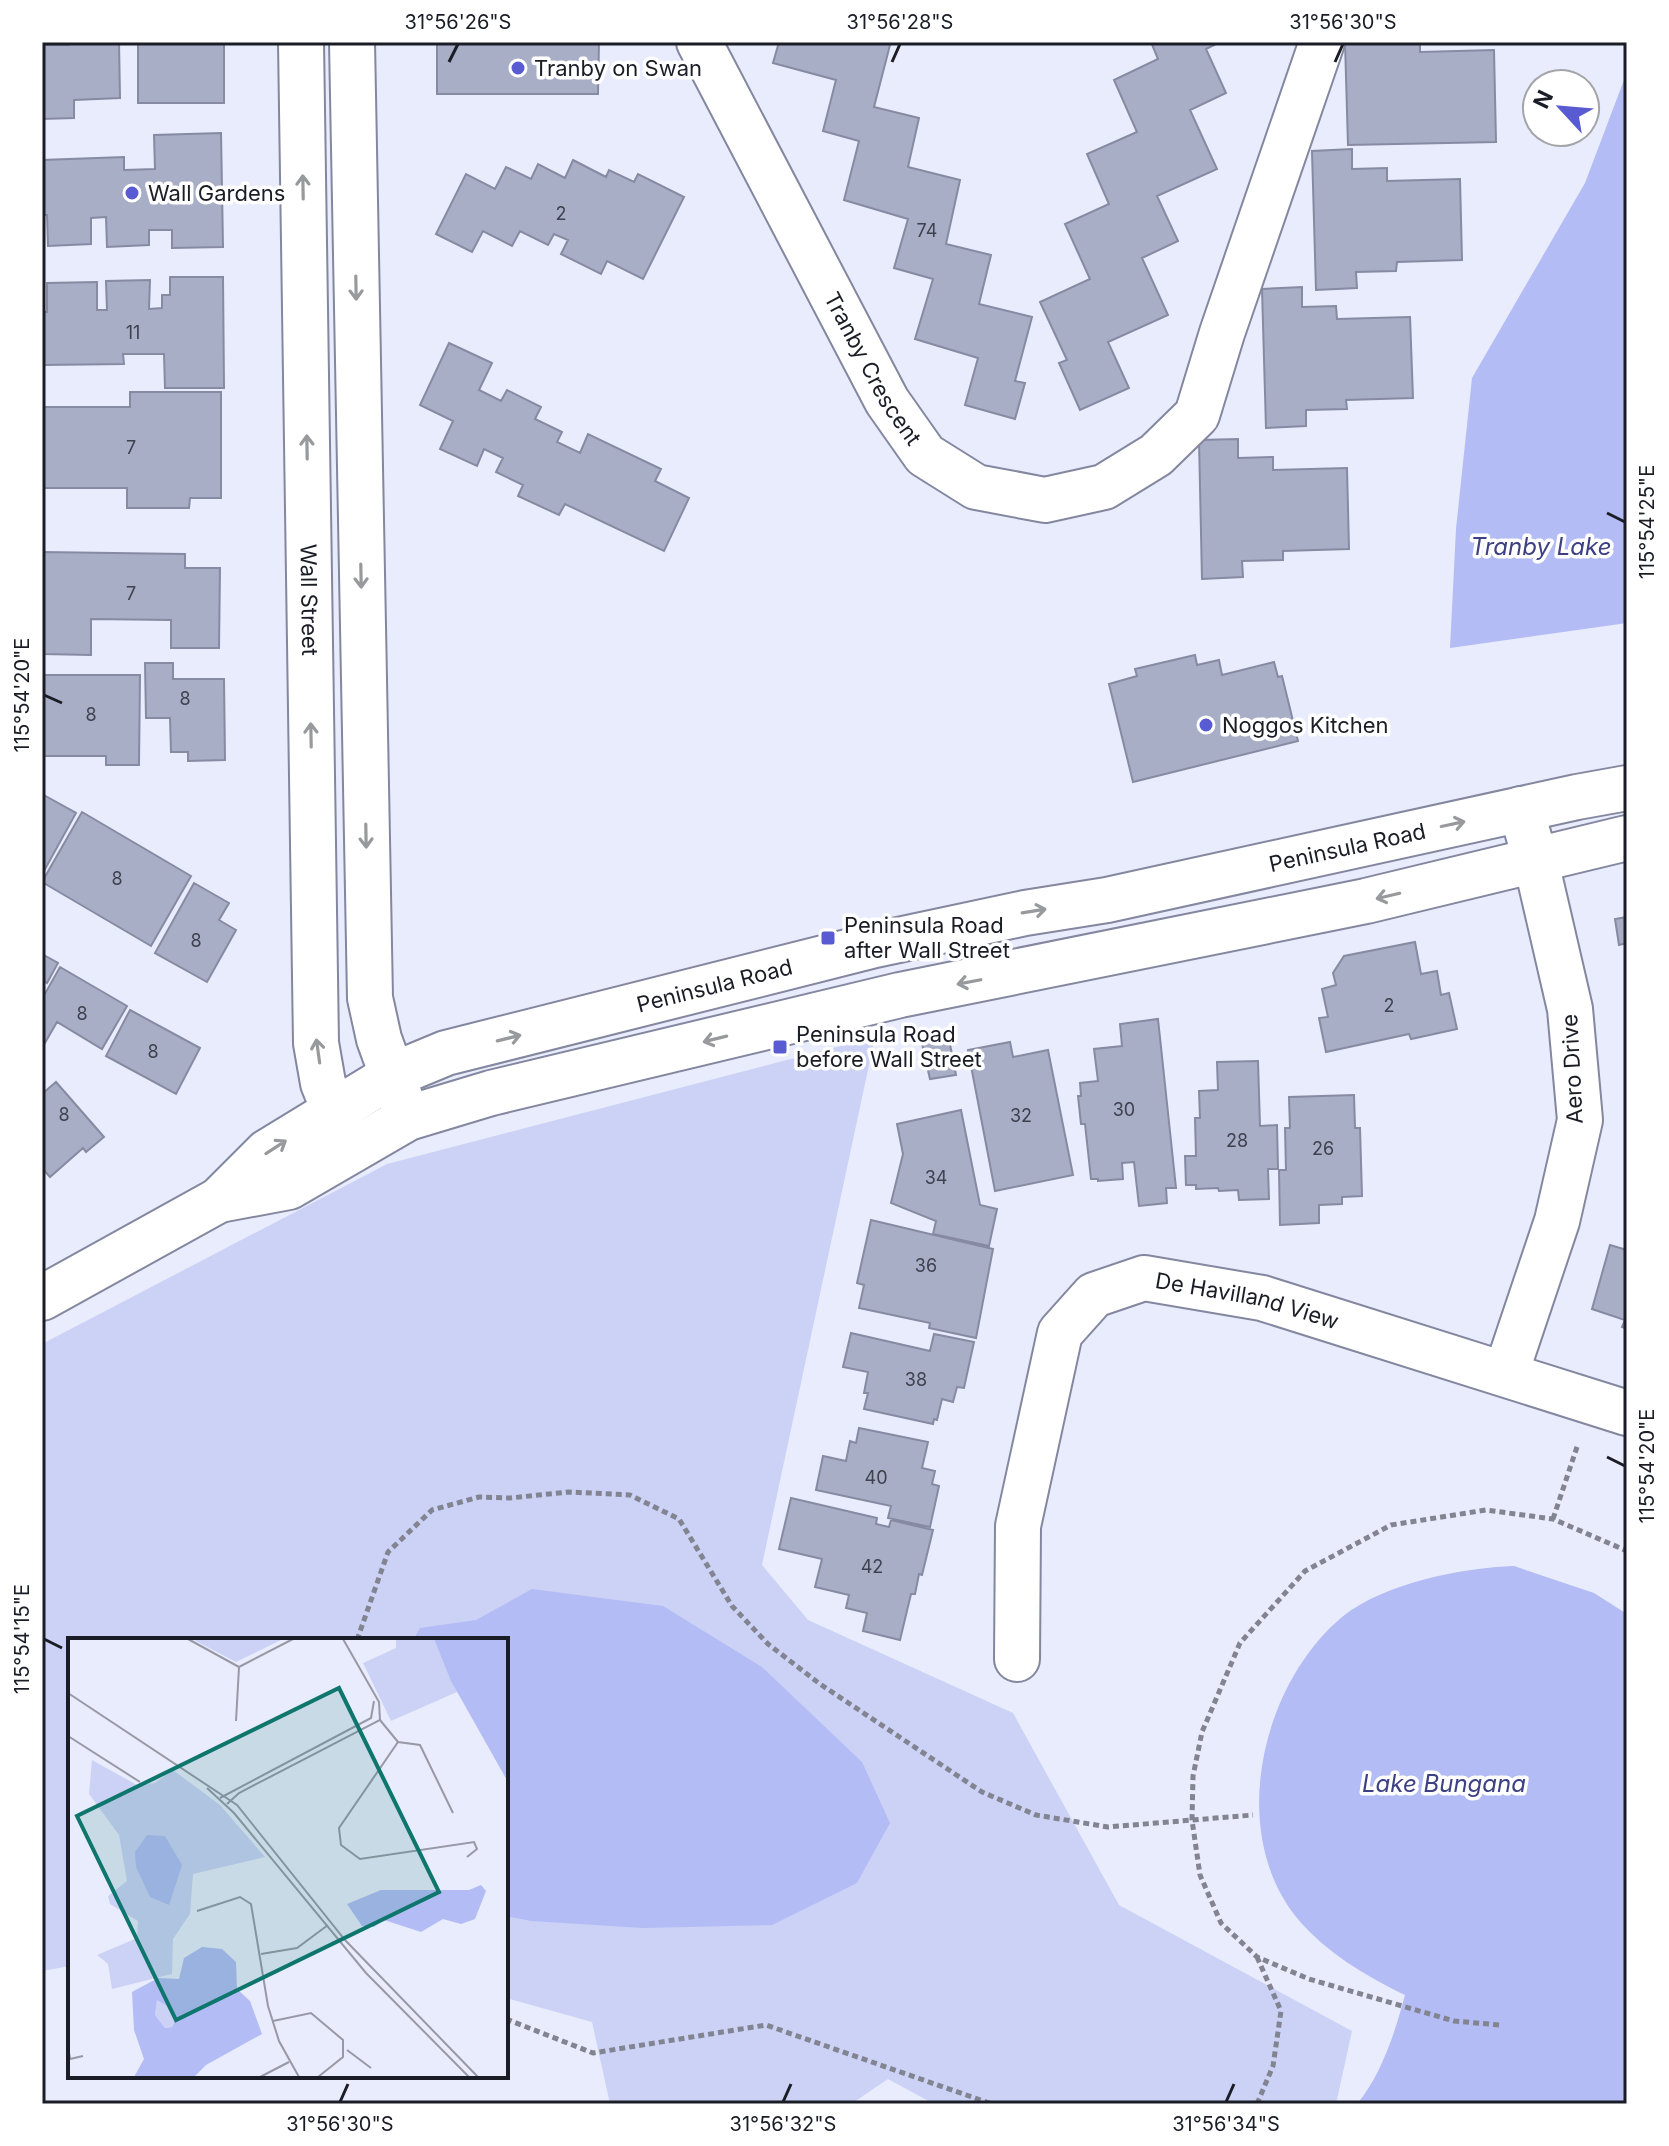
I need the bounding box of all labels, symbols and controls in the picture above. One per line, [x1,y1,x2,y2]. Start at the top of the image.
text: 31°56'26"S [405,10,511,34]
text: 31°56'28"S [847,10,953,34]
text: 31°56'30"S [1289,10,1397,34]
place label: Tranby on Swan [534,55,702,81]
marker: Tranby on Swan [509,59,527,77]
north arrow [1521,68,1601,148]
text: N [1528,86,1558,112]
one-way arrow [295,174,311,201]
place label: Wall Gardens [148,180,285,206]
marker: Wall Gardens [123,184,141,202]
house number: 2 [556,203,566,224]
house number: 74 [917,220,937,241]
one-way arrow [348,274,363,301]
street label: Tranby Crescent [819,287,927,450]
house number: 11 [126,322,140,343]
one-way arrow [299,434,315,461]
house number: 7 [126,437,136,458]
text: 115°54'25"E [1635,465,1659,579]
water label: Tranby Lake [1471,532,1611,561]
street label: Wall Street [296,544,323,656]
one-way arrow [354,562,369,589]
house number: 7 [126,583,136,604]
text: 115°54'20"E [10,638,34,752]
house number: 8 [179,688,191,709]
house number: 8 [85,704,97,725]
place label: Noggos Kitchen [1222,712,1389,738]
marker: Noggos Kitchen [1197,716,1215,734]
one-way arrow [304,722,319,749]
one-way arrow [1440,816,1465,831]
street label: Peninsula Road [1266,818,1428,877]
one-way arrow [359,822,374,849]
house number: 8 [111,868,123,889]
one-way arrow [1376,890,1401,905]
one-way arrow [1021,903,1046,918]
place label: Peninsula Road after Wall Street [844,912,1010,963]
marker: Peninsula Road after Wall Street [819,929,837,947]
house number: 8 [190,930,202,951]
street label: Peninsula Road [634,953,795,1018]
one-way arrow [956,975,982,990]
house number: 2 [1384,995,1394,1016]
house number: 8 [76,1003,88,1024]
street label: Aero Drive [1556,1013,1588,1125]
place label: Peninsula Road before Wall Street [796,1021,982,1072]
one-way arrow [496,1030,522,1045]
one-way arrow [703,1032,729,1047]
marker: Peninsula Road before Wall Street [771,1038,789,1056]
one-way arrow [310,1039,325,1064]
house number: 8 [147,1041,159,1062]
house number: 30 [1113,1099,1135,1120]
house number: 8 [58,1104,70,1125]
house number: 32 [1010,1105,1032,1126]
house number: 28 [1226,1130,1248,1151]
one-way arrow [264,1138,286,1155]
house number: 26 [1312,1138,1334,1159]
house number: 34 [925,1167,947,1188]
house number: 36 [915,1255,937,1276]
street label: De Havilland View [1154,1267,1342,1334]
house number: 38 [905,1369,927,1390]
text: 115°54'20"E [1635,1409,1659,1523]
house number: 40 [865,1467,887,1488]
house number: 42 [861,1556,883,1577]
text: 115°54'15"E [10,1584,34,1694]
inset map [68,1638,508,2078]
water label: Lake Bungana [1362,1769,1526,1798]
text: 31°56'30"S [286,2112,394,2136]
text: 31°56'32"S [730,2112,836,2136]
text: 31°56'34"S [1172,2112,1280,2136]

